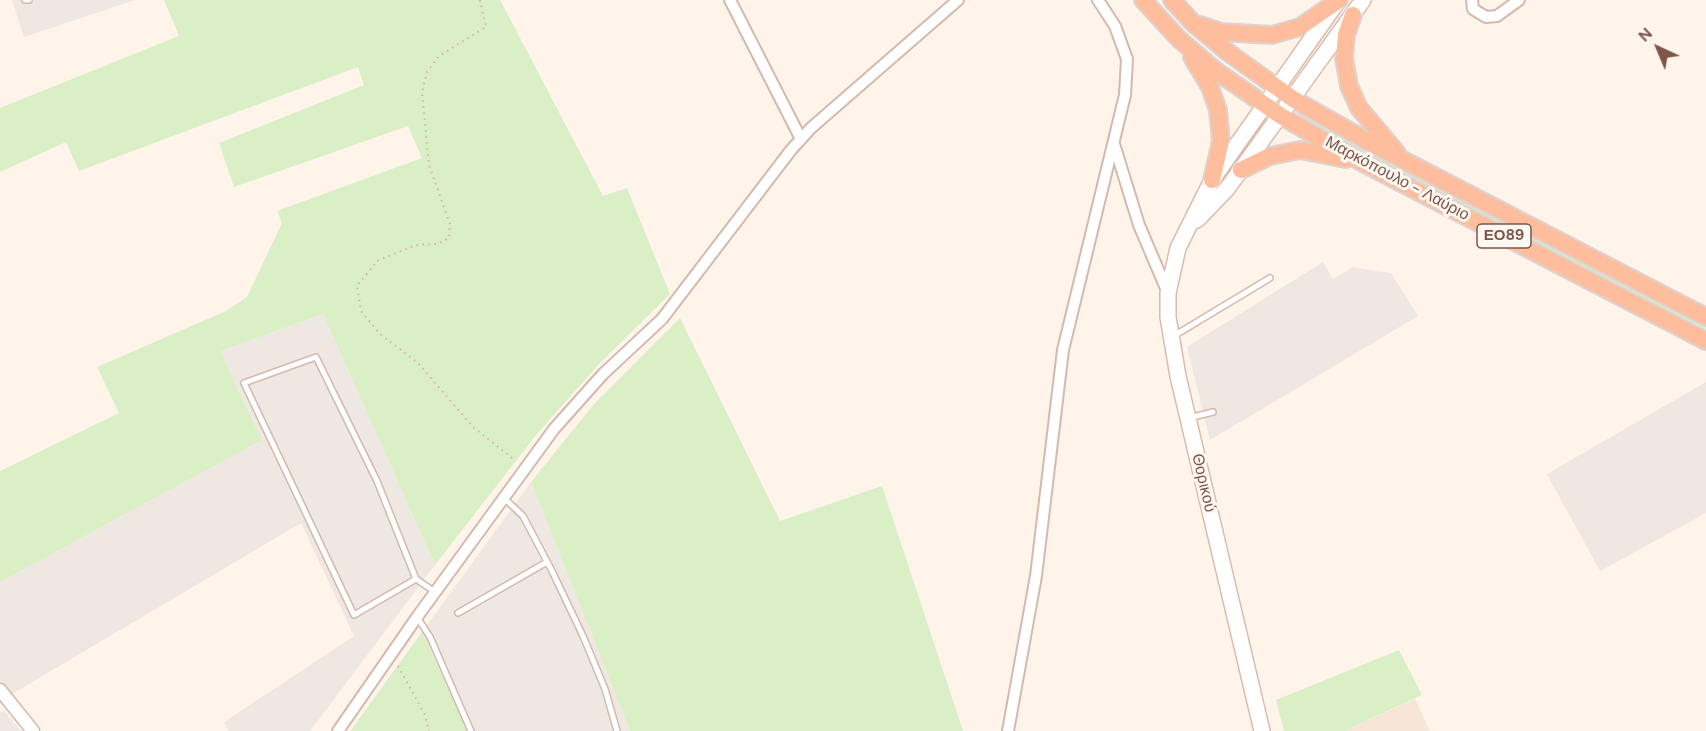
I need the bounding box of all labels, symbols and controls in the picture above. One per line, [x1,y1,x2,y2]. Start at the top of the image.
north arrow [1628,18,1688,78]
text: N [1634,23,1657,46]
street label: Μαρκόπουλο - Λαύριο [1322,133,1472,225]
road number: ΕΟ89 [1477,224,1531,248]
street label: Θορικού [1187,452,1219,514]

